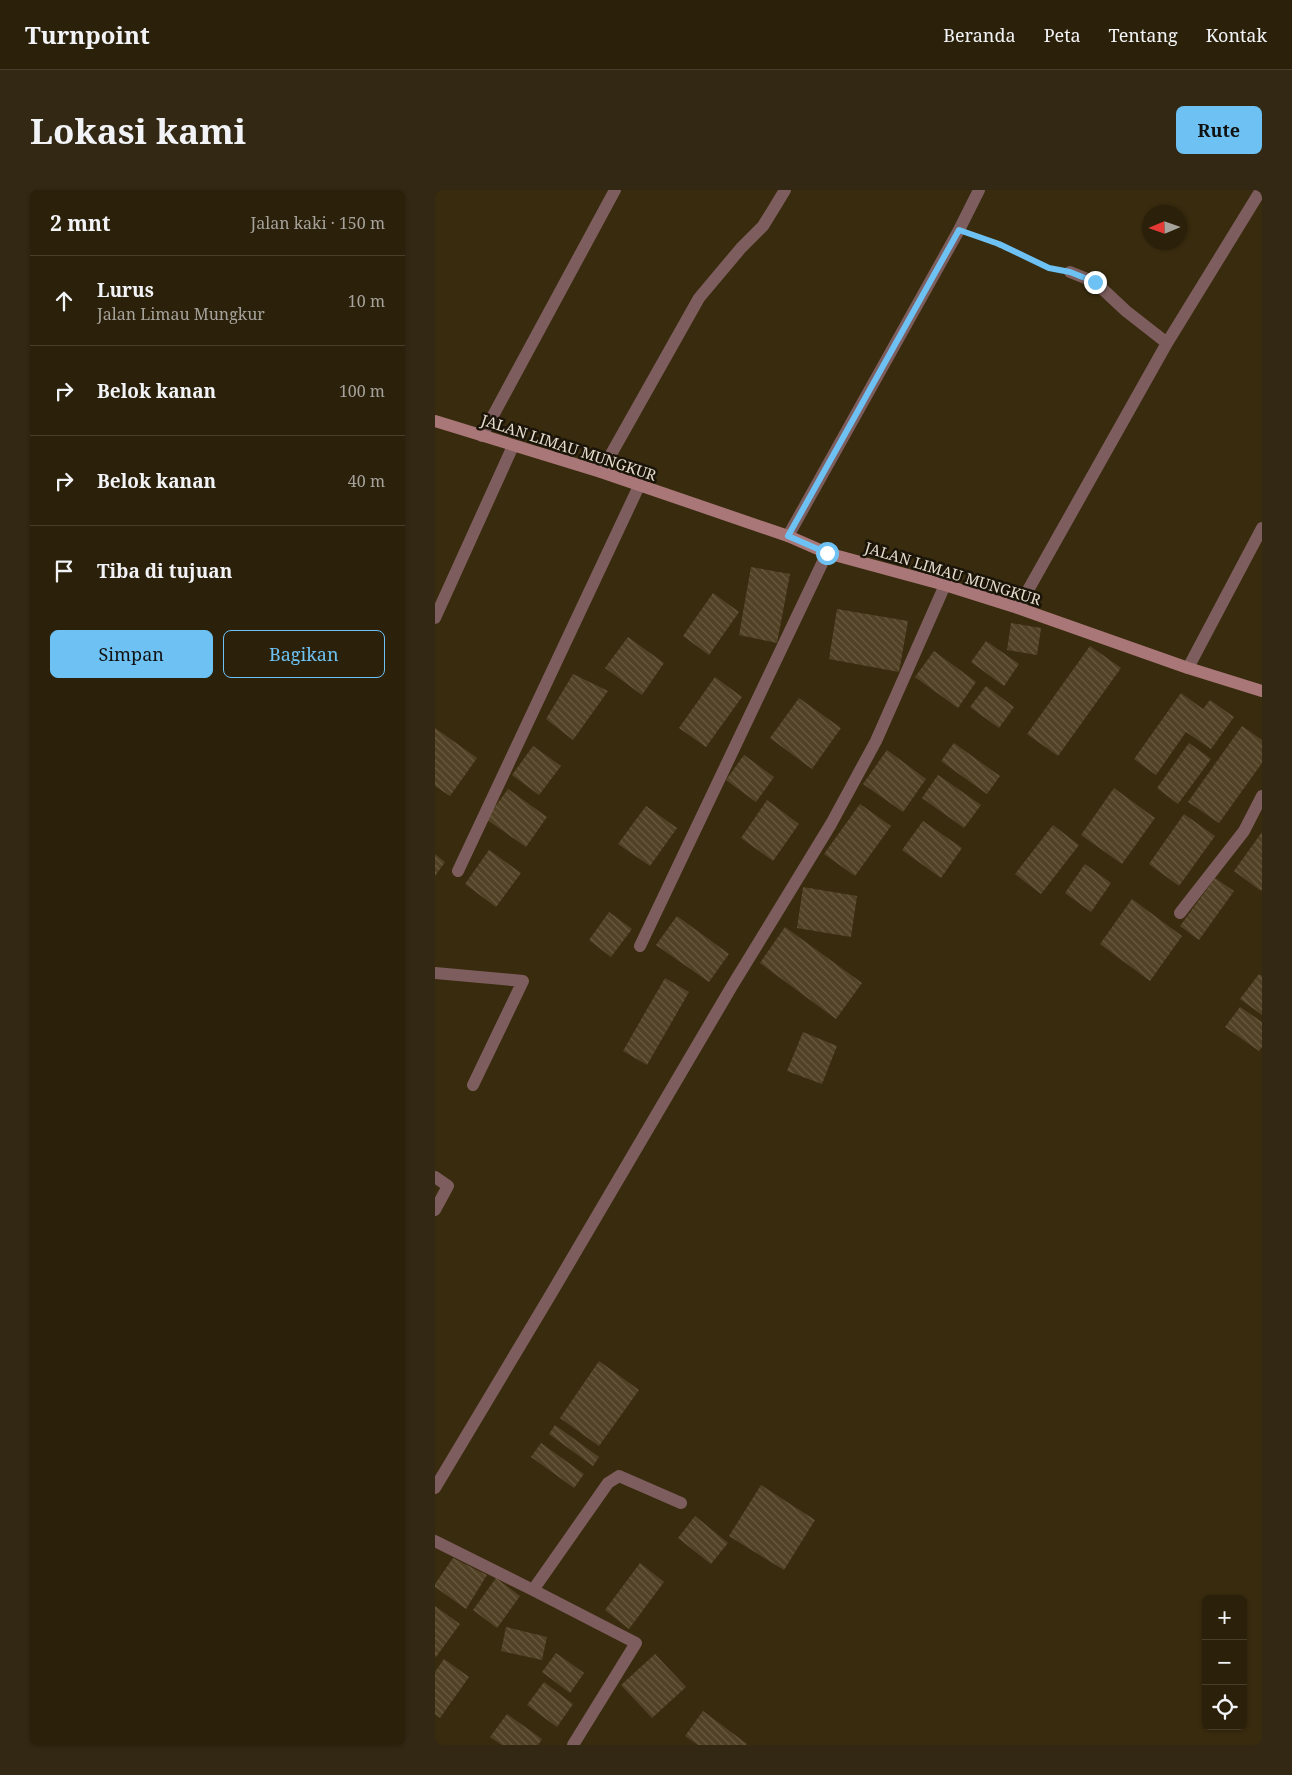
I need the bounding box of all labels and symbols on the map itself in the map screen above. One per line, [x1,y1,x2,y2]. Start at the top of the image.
north arrow [1142,205,1187,250]
route end [1084,271,1107,294]
street label: JALAN LIMAU MUNGKUR [478,409,659,485]
street label: JALAN LIMAU MUNGKUR [862,536,1044,609]
route start [816,542,839,565]

